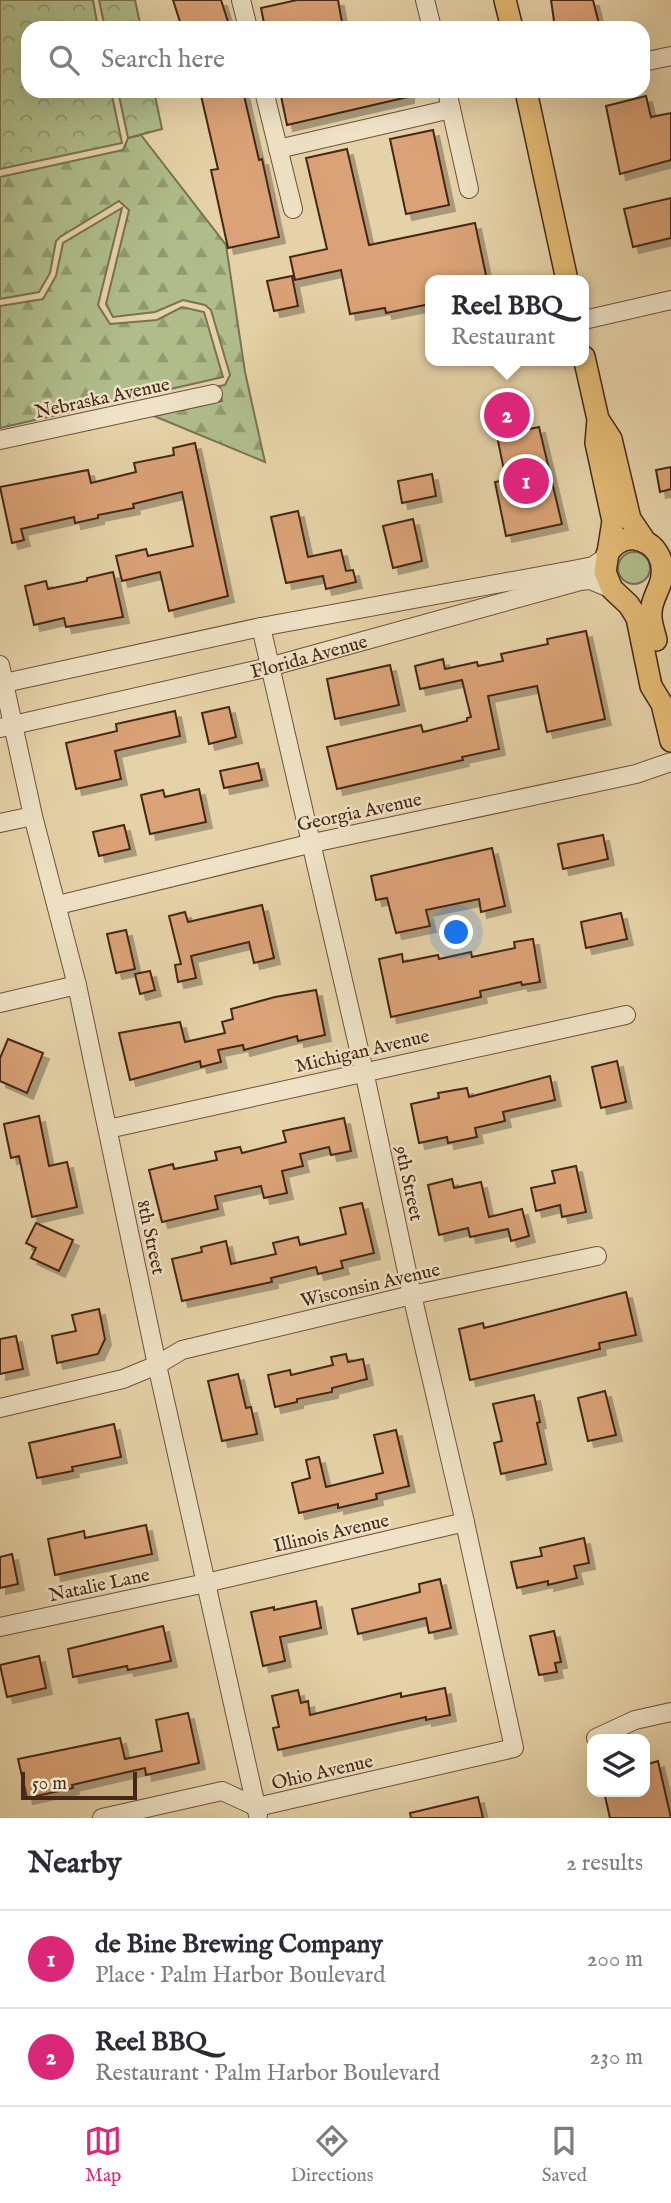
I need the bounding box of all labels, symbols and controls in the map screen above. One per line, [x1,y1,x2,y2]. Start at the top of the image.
search box [21,21,650,98]
icon: search [45,41,83,79]
text: Search here [101,43,225,76]
popup [425,275,589,366]
text: Reel BBQ [451,290,563,323]
text: Restaurant [451,323,555,352]
street label: Nebraska Avenue [33,373,172,425]
pin: 2 [484,389,530,441]
pin: 1 [503,455,549,507]
street label: Florida Avenue [248,630,370,685]
street label: Georgia Avenue [295,788,424,838]
your location [439,915,473,949]
street label: Michigan Avenue [293,1025,432,1079]
street label: 9th Street [388,1143,428,1224]
street label: 8th Street [130,1198,170,1277]
street label: Wisconsin Avenue [298,1258,443,1314]
street label: Illinois Avenue [271,1509,392,1559]
street label: Natalie Lane [47,1564,152,1608]
map controls [587,1734,650,1797]
button: layers [587,1734,650,1797]
street label: Ohio Avenue [269,1750,376,1796]
scale bar [21,1769,136,1801]
text: 50 m [32,1772,67,1796]
text: Nearby [28,1845,121,1883]
text: 2 results [566,1849,643,1878]
text: de Bine Brewing Company [95,1928,383,1961]
text: 1 [47,1945,55,1974]
text: 200 m [587,1945,643,1974]
text: Place · Palm Harbor Boulevard [95,1961,385,1990]
text: Reel BBQ [95,2026,207,2059]
text: 2 [46,2043,56,2072]
text: 230 m [590,2043,643,2072]
text: Restaurant · Palm Harbor Boulevard [95,2059,440,2088]
tab: Map [84,2122,122,2188]
tab: Directions [291,2122,373,2188]
tab: Saved [542,2122,587,2188]

